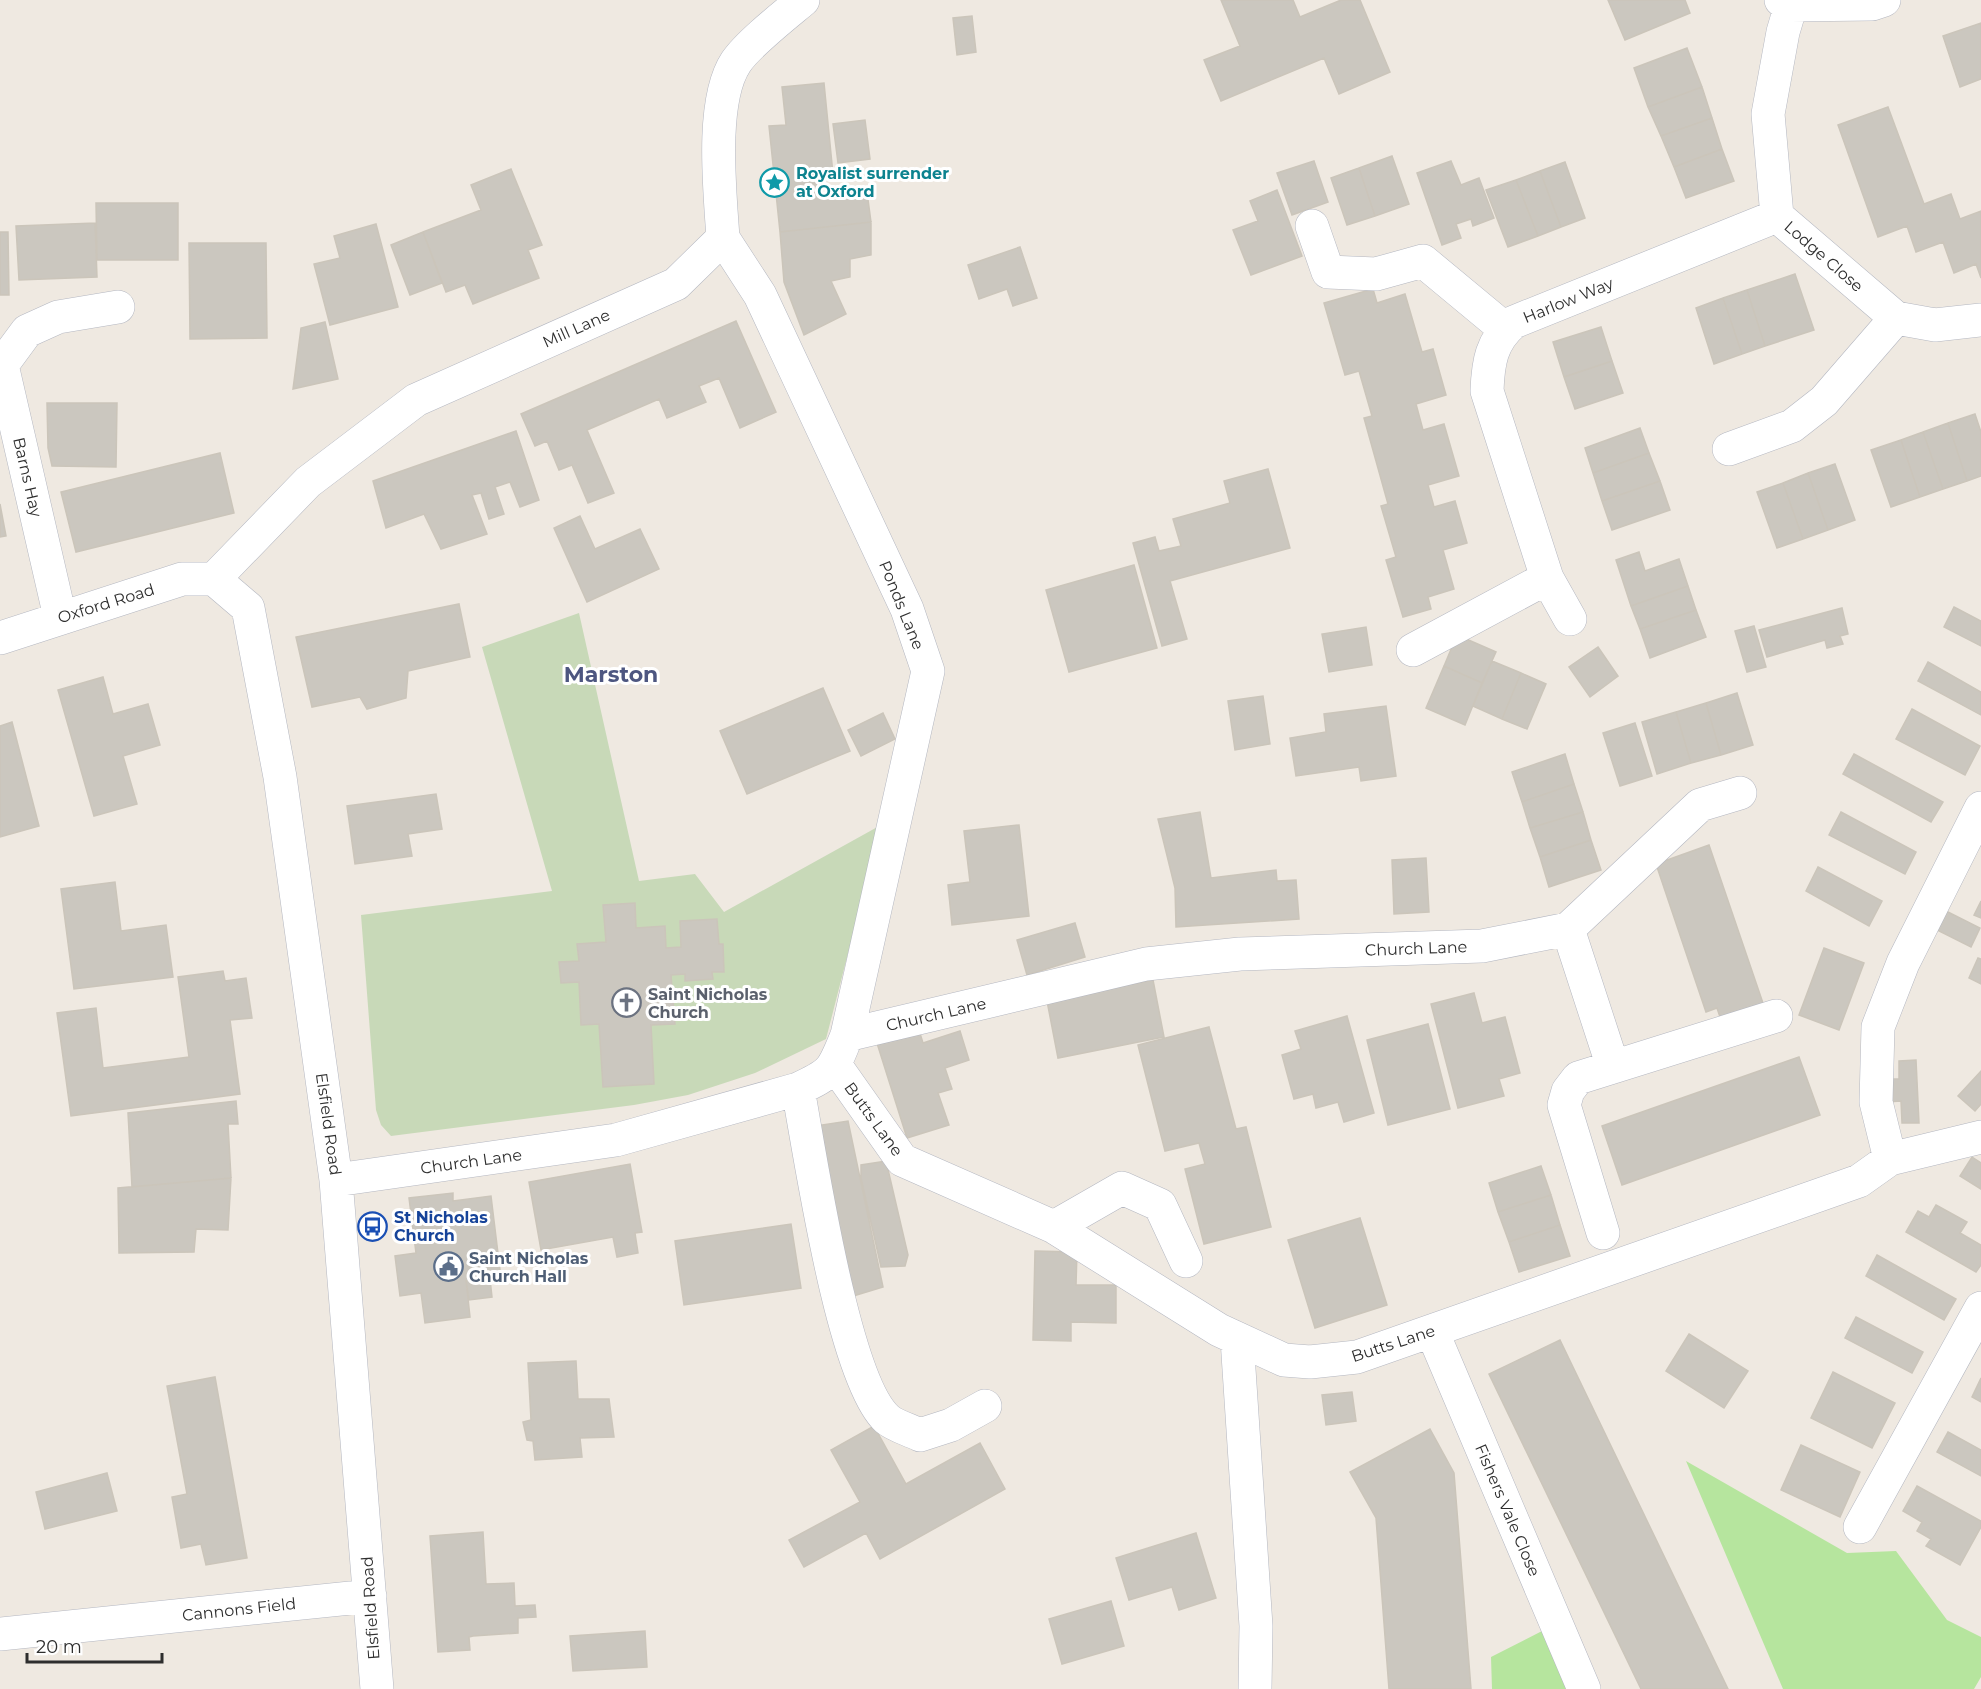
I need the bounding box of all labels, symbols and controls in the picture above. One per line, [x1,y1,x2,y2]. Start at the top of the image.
place label: Royalist surrender at Oxford [796,164,949,201]
place icon: Royalist surrender at Oxford [759,166,791,198]
street label: Lodge Close [1780,217,1867,296]
street label: Harlow Way [1520,274,1616,327]
street label: Mill Lane [540,305,613,352]
street label: Barns Hay [9,435,46,519]
street label: Ponds Lane [875,558,928,652]
street label: Oxford Road [55,580,157,627]
district label: Marston [564,661,658,688]
street label: Church Lane [1365,937,1468,960]
place label: Saint Nicholas Church [648,985,768,1022]
church icon: Saint Nicholas Church [611,987,643,1019]
street label: Church Lane [884,994,988,1035]
street label: Elsfield Road [312,1072,345,1177]
street label: Butts Lane [840,1079,907,1160]
street label: Church Lane [419,1145,523,1178]
place label: St Nicholas Church [394,1208,488,1245]
bus stop icon: St Nicholas Church [357,1210,389,1242]
place label: Saint Nicholas Church Hall [469,1249,589,1286]
public building icon: Saint Nicholas Church Hall [432,1251,464,1283]
street label: Butts Lane [1349,1321,1437,1366]
street label: Fishers Vale Close [1471,1441,1544,1579]
street label: Elsfield Road [357,1556,384,1660]
street label: Cannons Field [181,1594,297,1625]
scale bar [27,1626,162,1664]
text: 20 m [36,1636,82,1658]

